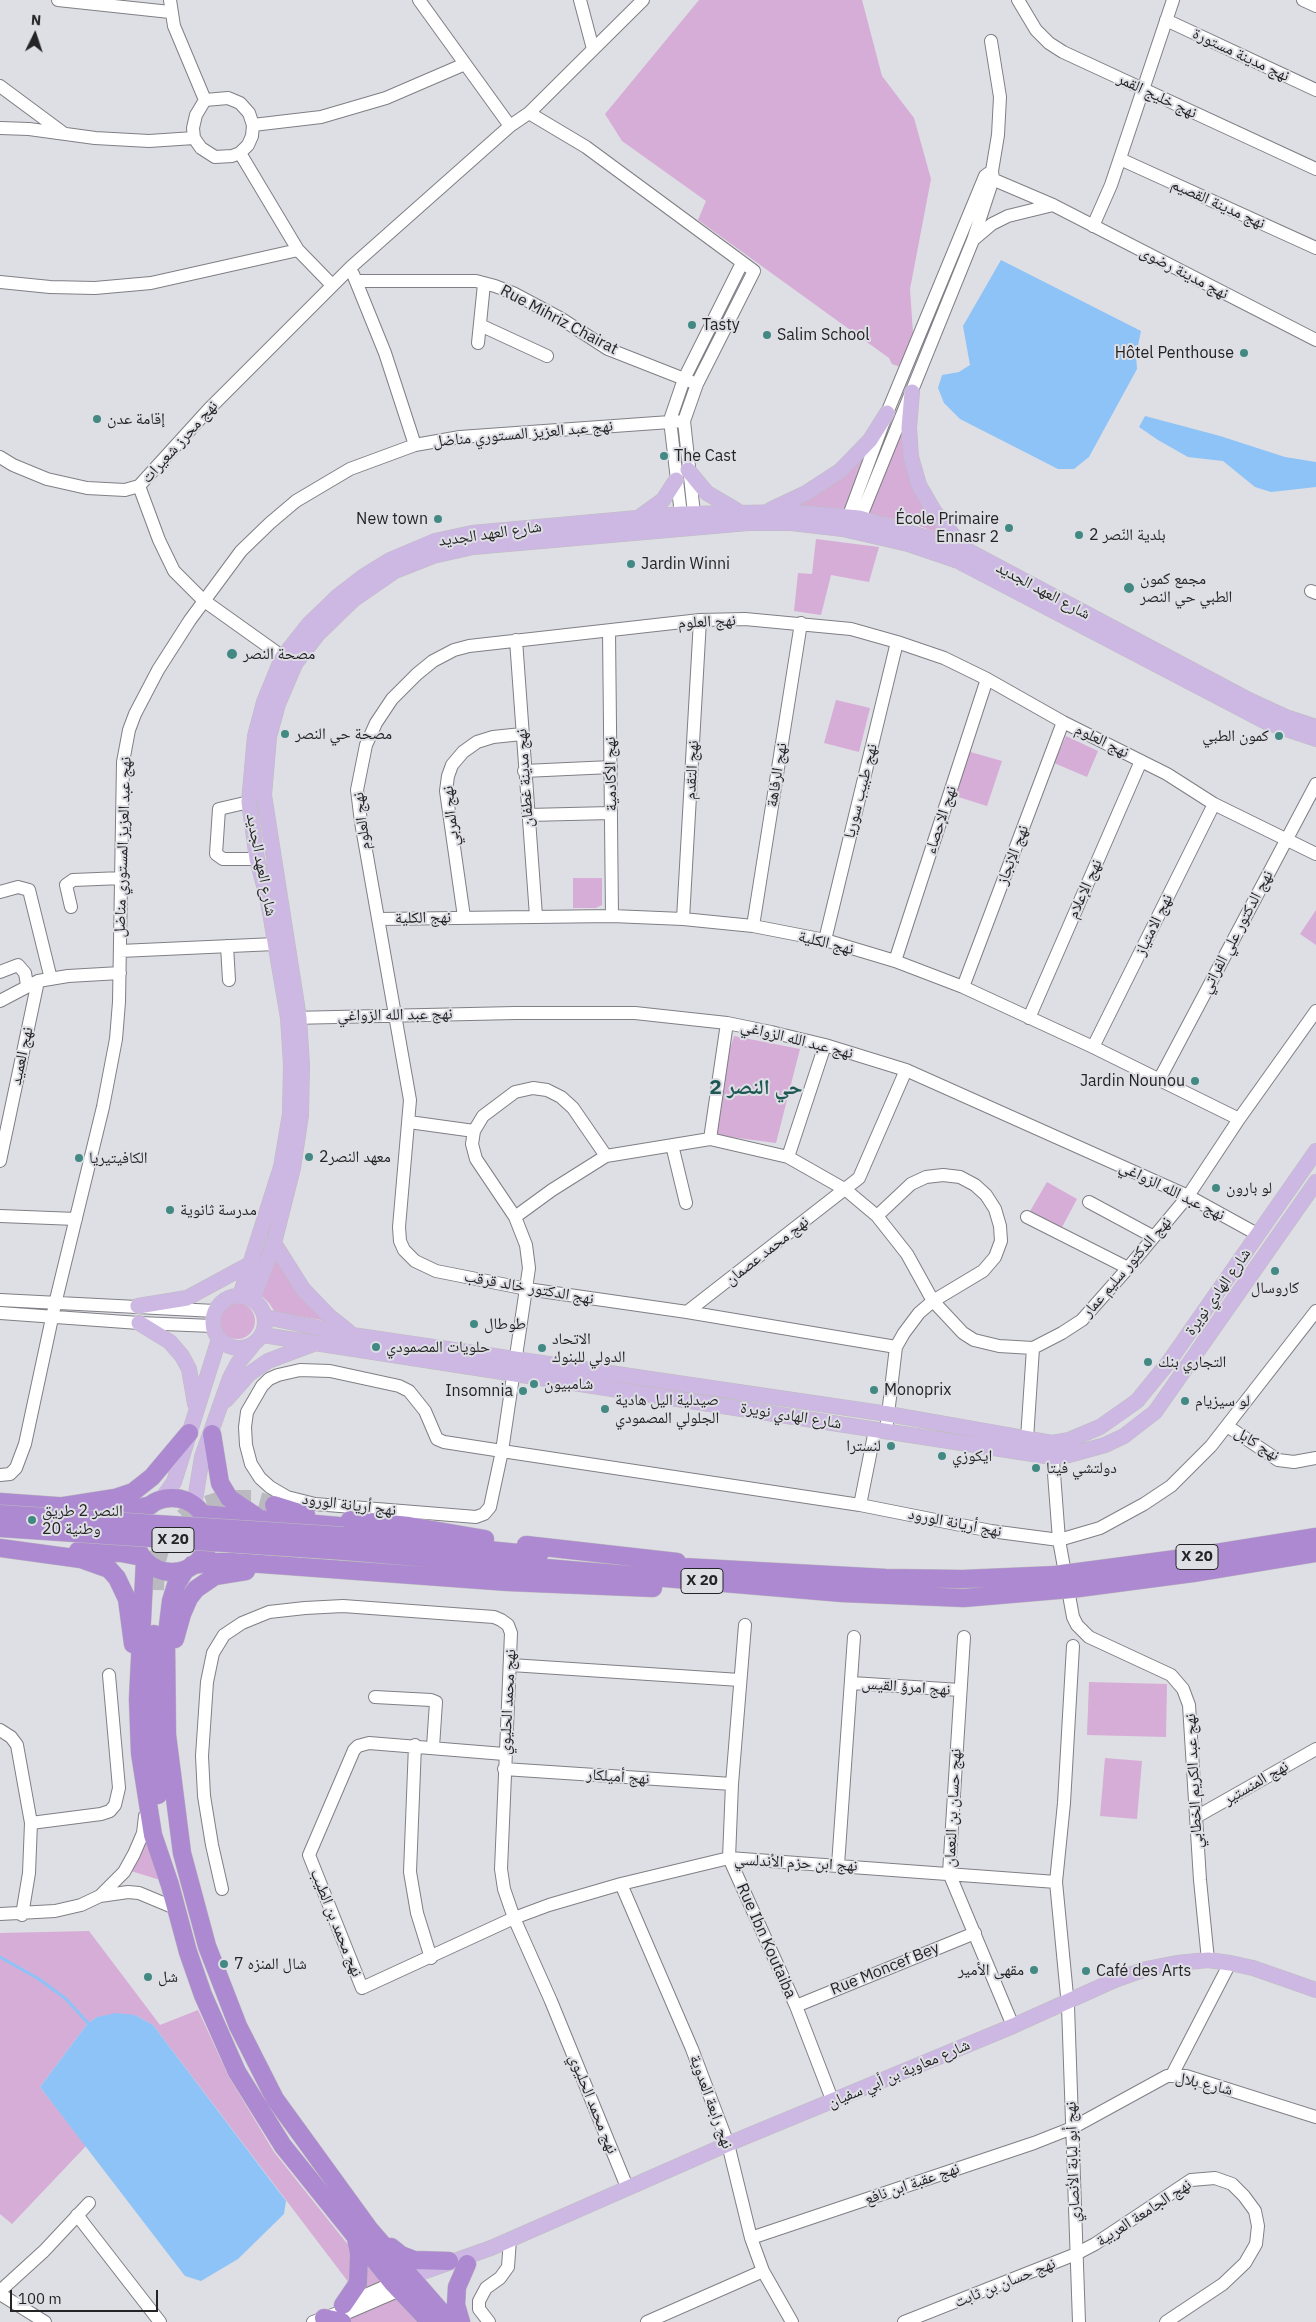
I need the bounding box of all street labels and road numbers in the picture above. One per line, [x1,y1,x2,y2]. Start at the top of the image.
street label: نهج مدينة مستورة [1189,24,1293,86]
street label: نهج خليج القمر [1114,69,1200,123]
street label: نهج مدينة القصيم [1168,175,1268,233]
street label: نهج مدينة رضوى [1136,242,1232,304]
street label: Rue Mihriz Chairat [497,281,621,359]
street label: نهج محرز شعيرات [138,397,222,487]
street label: نهج عبد العزيز المستوري مناضل [432,417,614,451]
street label: شارع العهد الجديد [437,517,543,551]
street label: شارع العهد الجديد [993,558,1093,624]
street label: نهج العلوم [678,611,736,633]
street label: نهج العلوم [1072,720,1132,762]
street label: نهج مدينة غطفان [512,728,538,828]
street label: نهج الأكادمية [601,737,621,811]
street label: نهج التقدم [681,740,703,800]
street label: نهج الرفاهة [762,742,792,808]
street label: نهج طبيب سوريا [840,742,882,840]
street label: نهج عبد العزيز المستوري مناضل [110,756,136,938]
street label: نهج الإحصاء [921,783,961,857]
street label: نهج المربي [438,785,464,847]
street label: نهج العلوم [349,791,375,851]
street label: شارع العهد الجديد [242,812,280,918]
street label: نهج الإنجاز [993,822,1033,888]
street label: نهج الإعلام [1063,856,1107,922]
street label: نهج الدكتور علي الفراتي [1196,867,1278,997]
street label: نهج الامتياز [1131,891,1177,959]
street label: نهج الكلية [395,908,451,928]
street label: نهج الكلية [796,927,856,959]
street label: نهج عبد الله الزواغي [337,1004,453,1026]
street label: نهج عبد الله الزواغي [739,1017,855,1063]
street label: نهج العميد [7,1025,37,1087]
street label: نهج عبد الله الزواغي [1116,1157,1228,1225]
street label: نهج محمد عصمان [721,1212,813,1290]
street label: نهج الدكتور سليم عمار [1078,1213,1176,1321]
street label: شارع الهادي نويرة [1181,1245,1255,1339]
street label: نهج الدكتور خالد قرقب [463,1267,595,1309]
street label: شارع الهادي نويرة [739,1399,843,1433]
street label: نهج كابل [1231,1423,1283,1465]
street label: نهج أريانة الورود [301,1490,397,1520]
street label: نهج أريانة الورود [907,1505,1003,1541]
road number: X 20 [152,1528,194,1552]
road number: X 20 [1176,1544,1218,1570]
road number: X 20 [681,1568,723,1594]
street label: نهج محمد الحليوي [496,1649,520,1755]
street label: نهج امرؤ القيس [861,1674,951,1700]
street label: نهج عبد الكريم الخطابي [1181,1713,1207,1849]
street label: نهج حسان بن النعمان [940,1748,966,1868]
street label: نهج المنستير [1220,1757,1292,1809]
street label: نهج أميلكار [586,1765,650,1789]
street label: نهج ابن حزم الأندلسي [734,1850,858,1876]
street label: نهج محمد بن الطيب [306,1866,366,1980]
street label: Rue Ibn Koutaiba [732,1880,800,2002]
street label: Rue Moncef Bey [828,1938,942,2000]
street label: شارع معاوية بن أبي سفيان [825,2035,973,2113]
street label: نهج محمد الحليوي [564,2051,622,2157]
street label: نهج رابعة العدوية [685,2052,737,2152]
street label: شارع بلال [1174,2068,1234,2100]
street label: نهج أبو لبابة الأنصاري [1061,2101,1085,2223]
street label: نهج عقبة ابن نافع [862,2159,962,2209]
street label: نهج الجامعة العربية [1093,2175,1195,2251]
street label: نهج حسان بن ثابت [952,2254,1058,2312]

